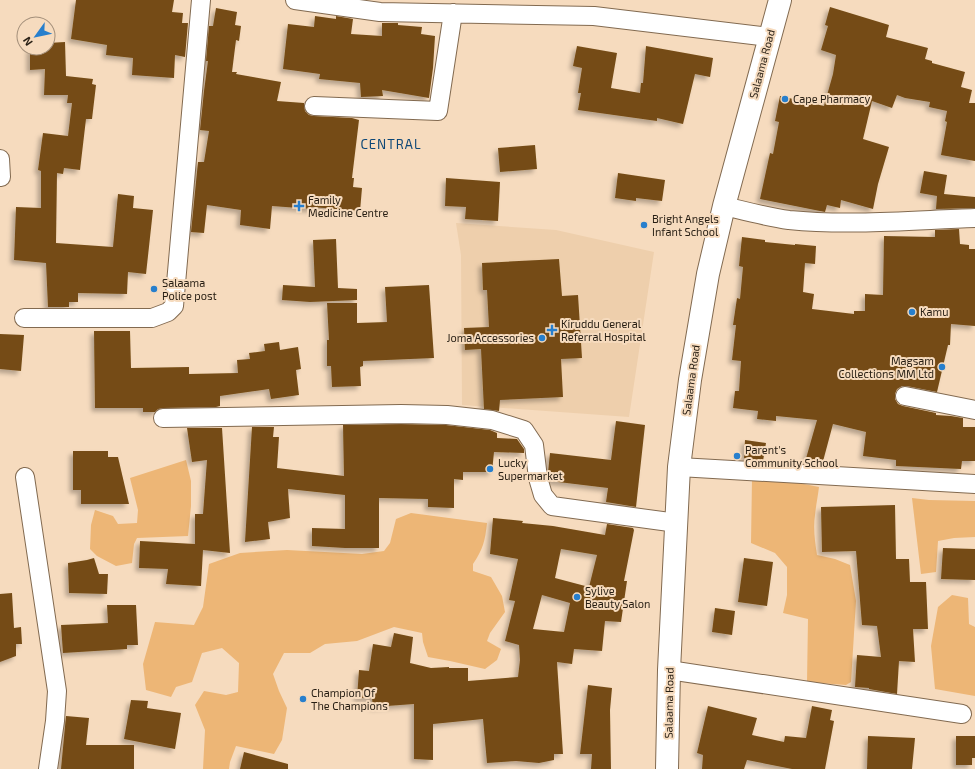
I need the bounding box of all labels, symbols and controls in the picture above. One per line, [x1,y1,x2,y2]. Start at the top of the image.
north arrow [16,16,56,56]
street label: Salaama Road [746,28,777,100]
text: N [20,35,35,49]
place label: Cape Pharmacy [793,92,870,105]
marker: Cape Pharmacy [780,94,790,104]
district label: CENTRAL [360,136,422,152]
place label: Family Medicine Centre [308,193,388,219]
marker: Family Medicine Centre [293,200,305,212]
place label: Bright Angels Infant School [652,212,719,238]
marker: Bright Angels Infant School [639,220,649,230]
place label: Salaama Police post [162,276,217,302]
marker: Salaama Police post [149,284,159,294]
place label: Kamu [920,305,948,318]
marker: Kamu [907,307,917,317]
place label: Kiruddu General Referral Hospital [561,317,646,343]
marker: Kiruddu General Referral Hospital [546,324,558,336]
place label: Joma Accessories [447,331,534,344]
marker: Joma Accessories [537,333,547,343]
street label: Salaama Road [679,344,702,416]
place label: Magsam Collections MM Ltd [838,354,934,380]
marker: Magsam Collections MM Ltd [937,362,947,372]
place label: Parent's Community School [745,443,839,469]
marker: Parent's Community School [732,451,742,461]
place label: Lucky Supermarket [498,456,563,482]
marker: Lucky Supermarket [485,464,495,474]
place label: Sylive Beauty Salon [585,584,650,610]
marker: Sylive Beauty Salon [572,592,582,602]
street label: Salaama Road [661,667,676,739]
place label: Champion Of The Champions [311,686,388,712]
marker: Champion Of The Champions [298,694,308,704]

